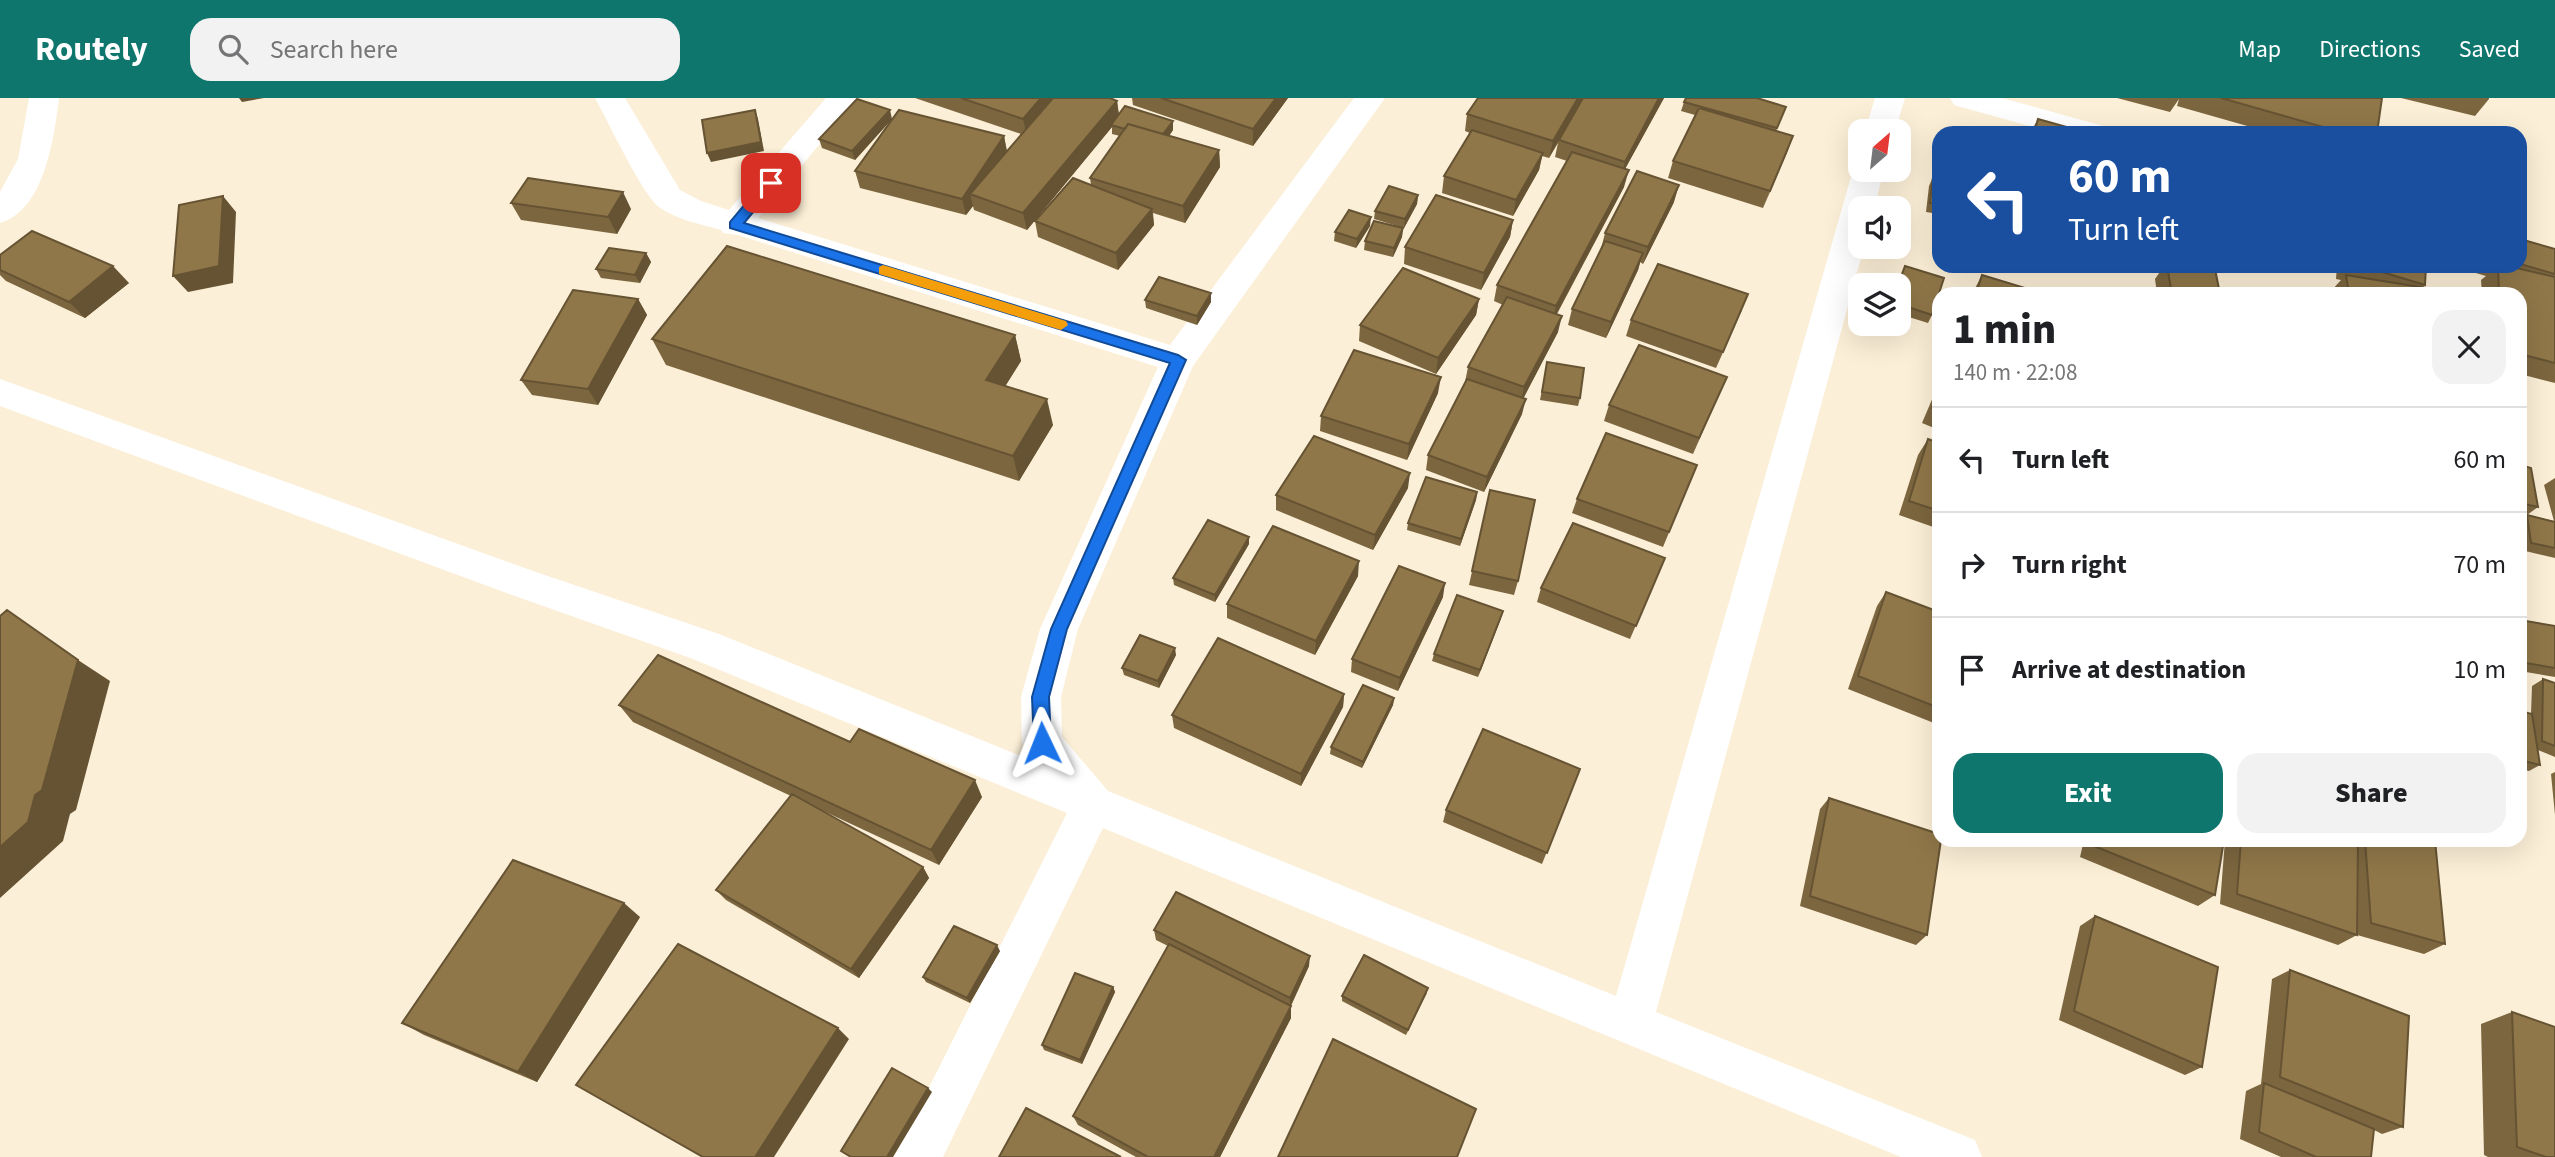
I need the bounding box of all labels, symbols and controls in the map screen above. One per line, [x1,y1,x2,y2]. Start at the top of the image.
search box [190,18,680,81]
text: Routely [35,26,148,73]
icon: search [214,30,252,68]
text: Search here [270,31,398,68]
text: Map [2238,32,2281,67]
text: Directions [2319,32,2421,67]
text: Saved [2459,32,2520,67]
north arrow [1848,119,1911,182]
map controls [1848,119,1911,336]
text: 60 m [2068,142,2172,212]
pin [741,153,801,213]
icon: left [1953,154,2044,245]
icon: arrive [752,164,790,202]
button: sound [1848,196,1911,259]
text: Turn left [2068,207,2179,253]
button: layers [1848,273,1911,336]
text: 1 min [1953,300,2056,360]
button: close [2432,310,2506,384]
text: 140 m · 22:08 [1953,356,2077,389]
icon: left [1953,441,1991,479]
text: Turn left [2012,441,2109,478]
text: 60 m [2453,441,2506,478]
icon: right [1953,546,1991,584]
text: Turn right [2012,546,2127,583]
text: 70 m [2453,546,2506,583]
icon: arrive [1953,651,1991,689]
text: Arrive at destination [2012,651,2246,688]
text: 10 m [2453,651,2506,688]
position arrow [1005,706,1079,780]
button: Exit [1953,753,2223,833]
button: Share [2237,753,2506,833]

